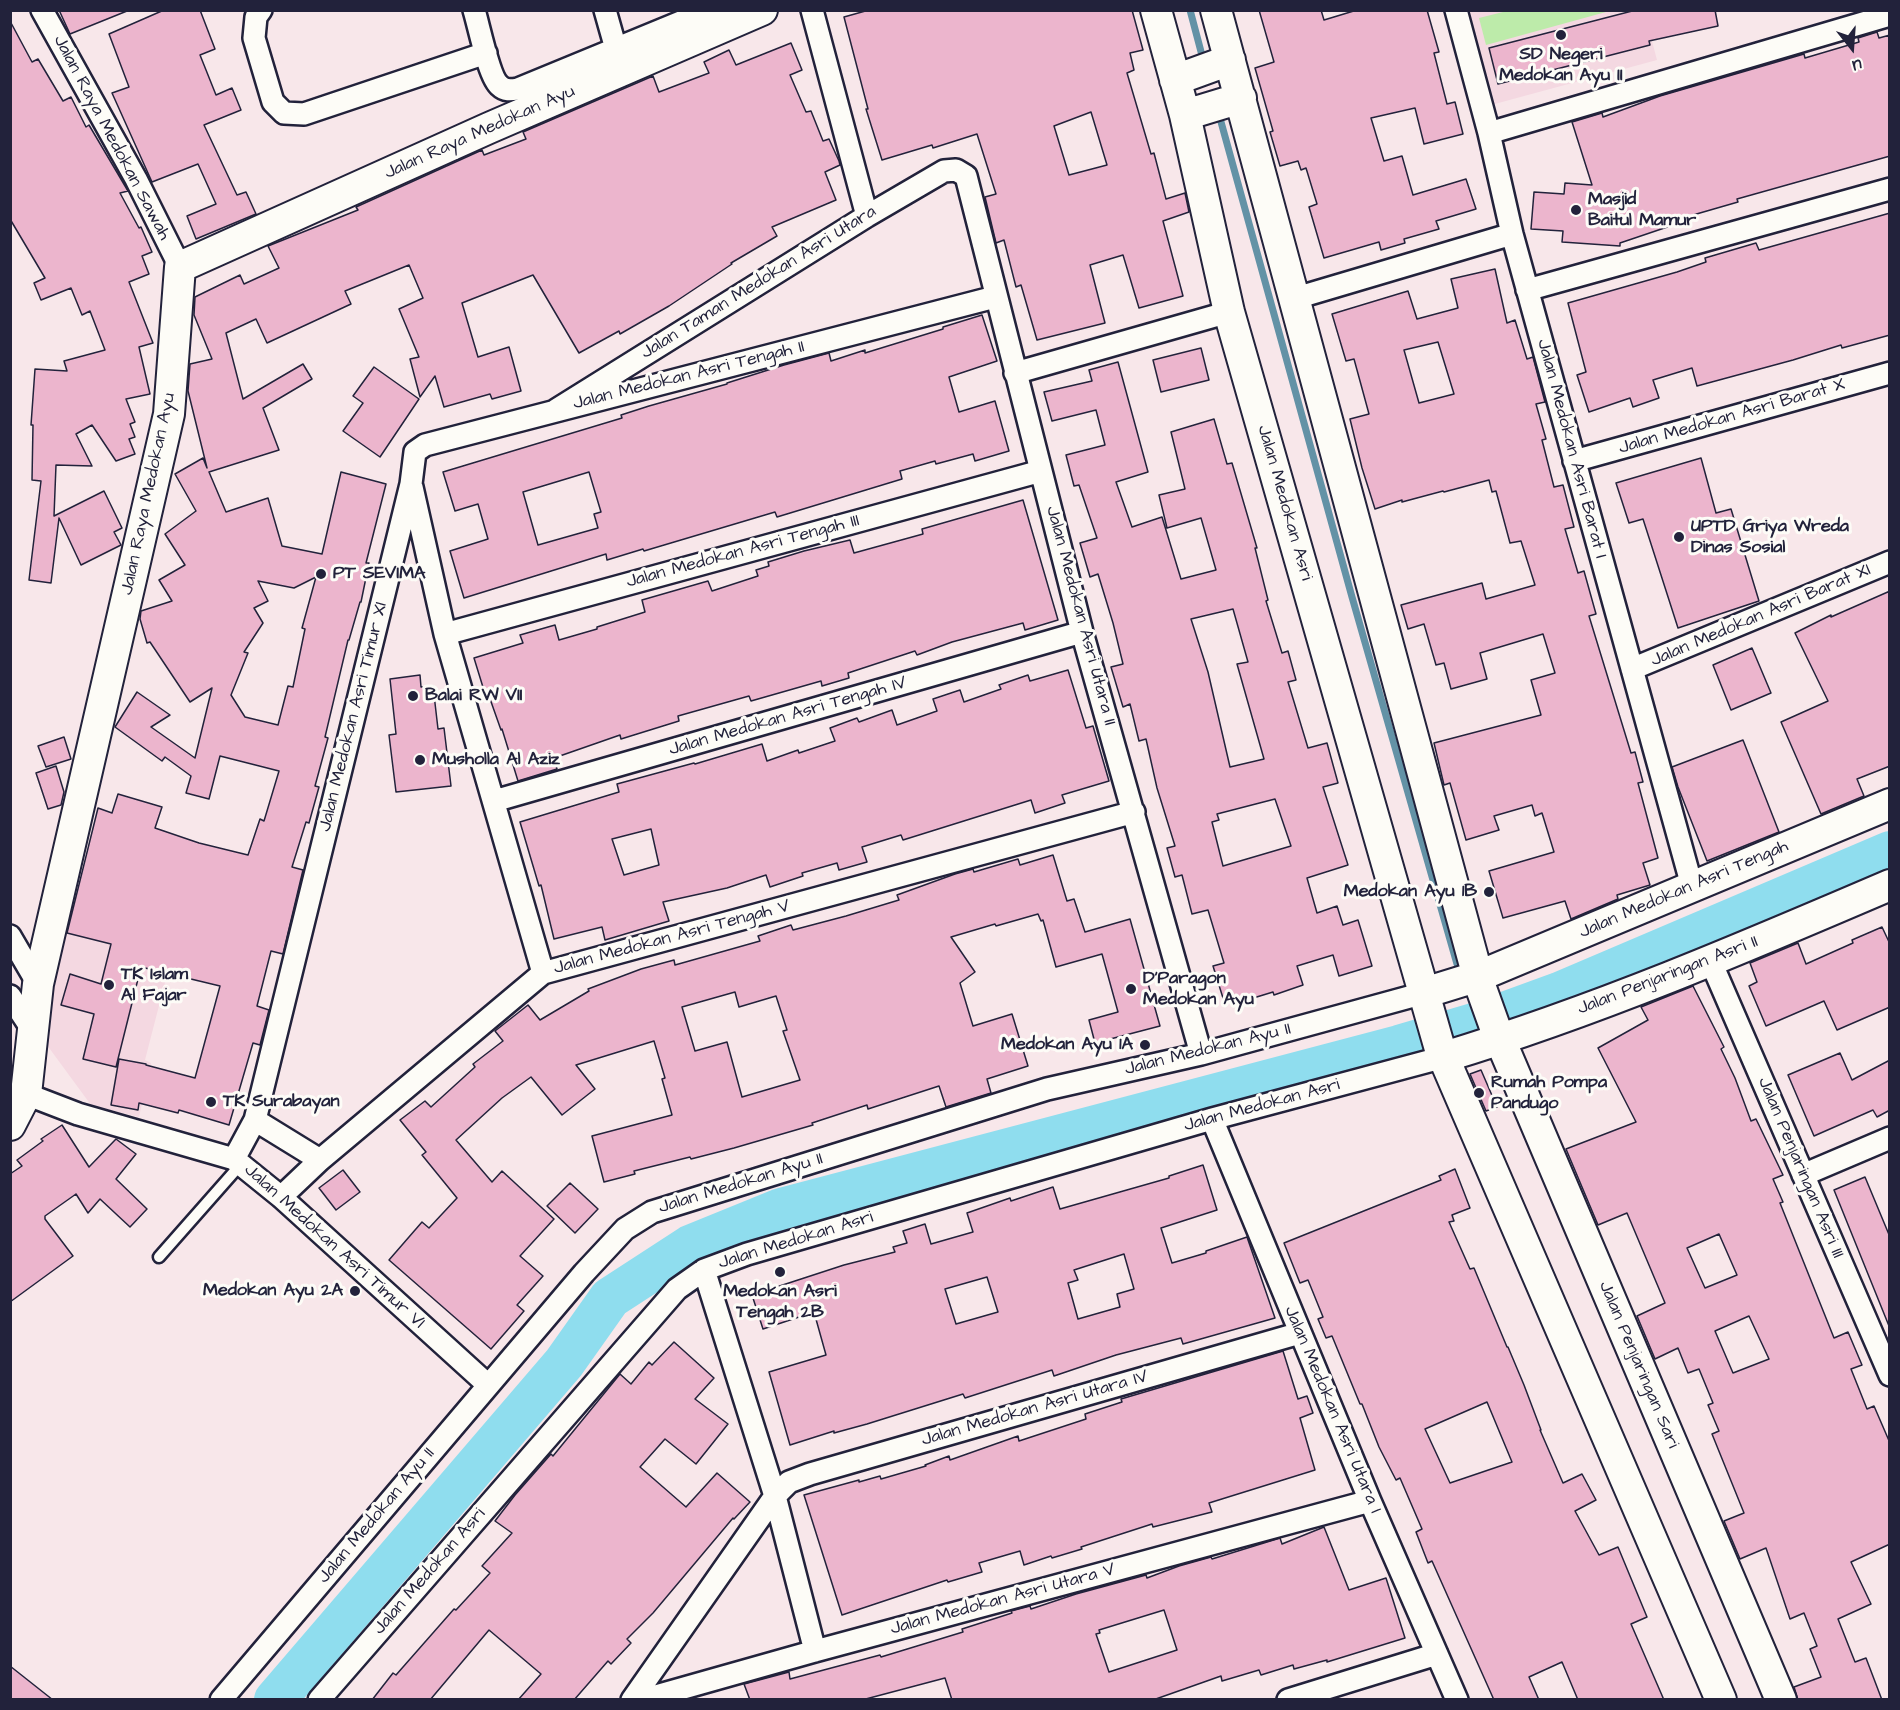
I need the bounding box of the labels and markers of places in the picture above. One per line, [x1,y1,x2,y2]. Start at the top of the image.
marker: SD Negeri Medokan Ayu II [1554,28,1568,42]
place label: SD Negeri Medokan Ayu II [1499,44,1623,86]
place label: Masjid Baitul Mamur [1588,189,1696,232]
marker: Masjid Baitul Mamur [1569,203,1583,217]
place label: UPTD Griya Wreda Dinas Sosial [1691,516,1849,558]
marker: UPTD Griya Wreda Dinas Sosial [1672,530,1686,544]
place label: PT SEVIMA [333,563,426,585]
marker: PT SEVIMA [314,567,328,581]
place label: Balai RW VII [425,685,523,707]
marker: Balai RW VII [406,689,420,703]
place label: Musholla Al Aziz [432,749,560,771]
marker: Musholla Al Aziz [413,753,427,767]
place label: Medokan Ayu 1B [1344,881,1477,903]
marker: Medokan Ayu 1B [1482,885,1496,899]
place label: TK Islam Al Fajar [121,964,188,1006]
place label: D'Paragon Medokan Ayu [1143,968,1254,1010]
marker: TK Islam Al Fajar [102,978,116,992]
marker: D'Paragon Medokan Ayu [1124,982,1138,996]
place label: Medokan Ayu 1A [1001,1034,1133,1056]
marker: Medokan Ayu 1A [1138,1038,1152,1052]
place label: Rumah Pompa Pandugo [1491,1072,1607,1114]
marker: Rumah Pompa Pandugo [1472,1086,1486,1100]
place label: TK Surabayan [223,1091,339,1113]
marker: TK Surabayan [204,1095,218,1109]
marker: Medokan Asri Tengah 2B [773,1265,787,1279]
place label: Medokan Ayu 2A [203,1280,343,1302]
place label: Medokan Asri Tengah 2B [723,1281,837,1324]
marker: Medokan Ayu 2A [348,1284,362,1298]

